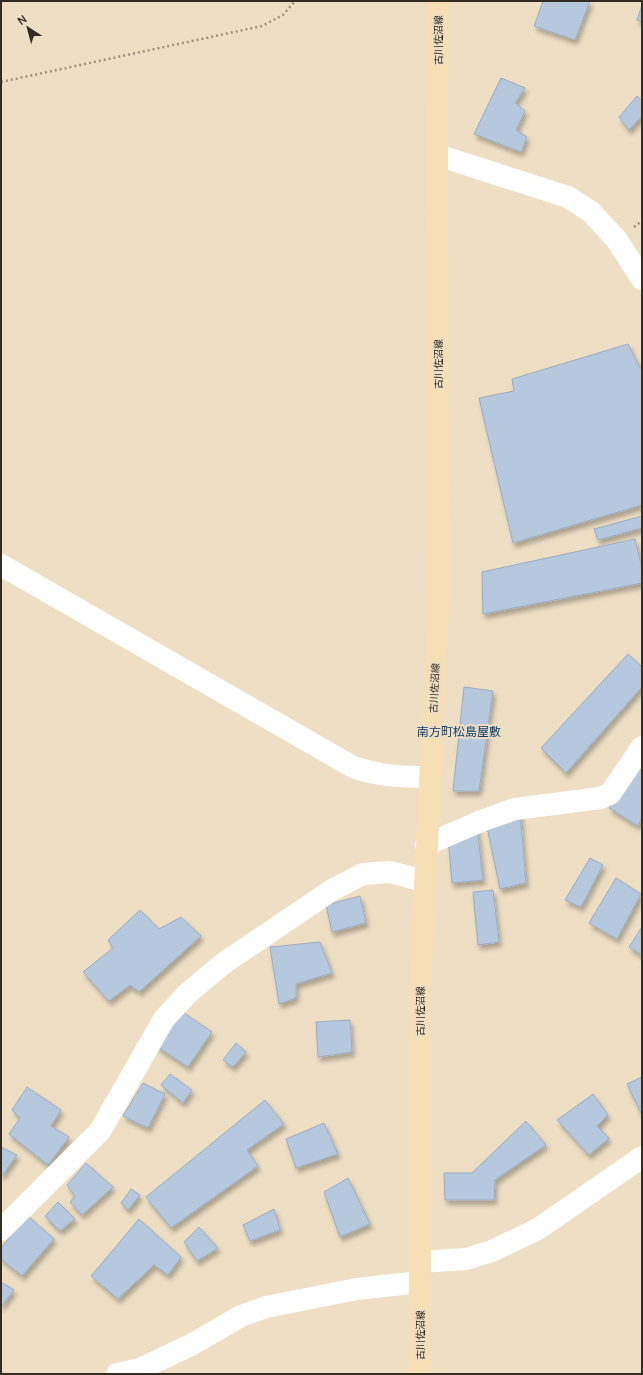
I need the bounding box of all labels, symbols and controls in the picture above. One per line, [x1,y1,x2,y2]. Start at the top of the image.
north arrow [8,8,48,48]
text: N [14,11,30,28]
street label: 古川佐沼線 [431,15,445,65]
street label: 古川佐沼線 [431,339,445,389]
street label: 古川佐沼線 [426,663,442,713]
district label: 南方町松島屋敷 [417,723,501,740]
street label: 古川佐沼線 [413,986,427,1036]
street label: 古川佐沼線 [413,1310,427,1360]

